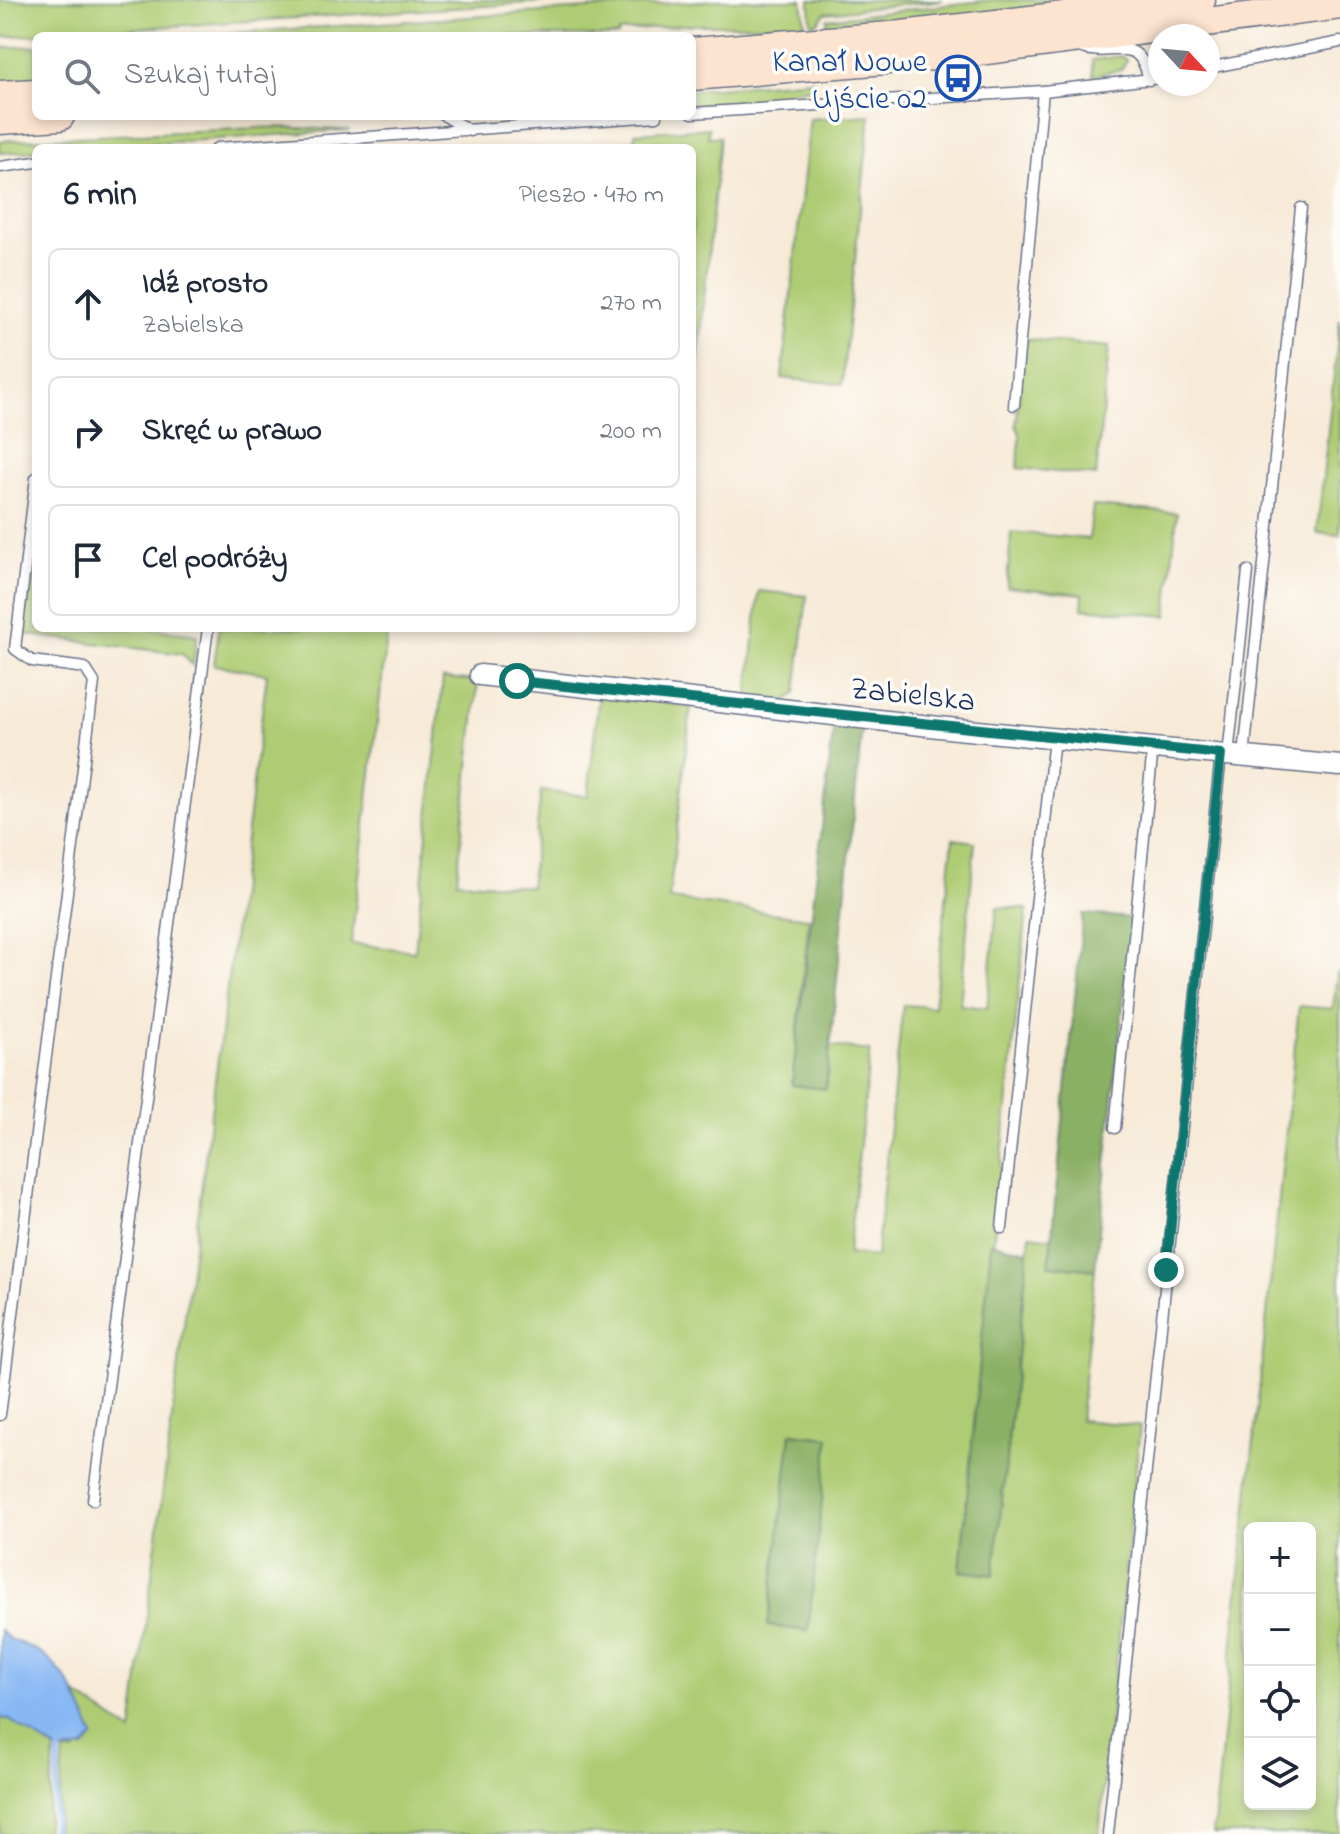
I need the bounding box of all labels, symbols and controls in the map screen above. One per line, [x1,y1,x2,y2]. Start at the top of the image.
north arrow [1148,24,1220,96]
search box [32,32,696,120]
place label: Kanał Nowe Ujście 02 [772,40,928,124]
icon: search [60,54,104,98]
text: Szukaj tutaj [124,54,275,98]
bus stop icon: Kanał Nowe Ujście 02 [934,54,982,102]
text: 6 min [64,171,137,221]
text: Pieszo · 470 m [519,177,664,215]
text: Idź prosto [142,263,268,307]
icon: ahead [66,282,110,326]
text: 270 m [600,285,662,323]
text: Zabielska [142,307,244,345]
icon: right [66,410,110,454]
text: Skręć w prawo [142,410,322,454]
text: 200 m [600,413,662,451]
icon: arrive [66,538,110,582]
text: Cel podróży [142,538,287,582]
route start [499,663,535,699]
street label: Zabielska [848,667,977,726]
route end [1148,1252,1184,1288]
map controls [1244,1522,1316,1810]
button: + [1244,1522,1316,1594]
button: − [1244,1594,1316,1666]
button: locate [1244,1666,1316,1738]
button: layers [1244,1738,1316,1810]

